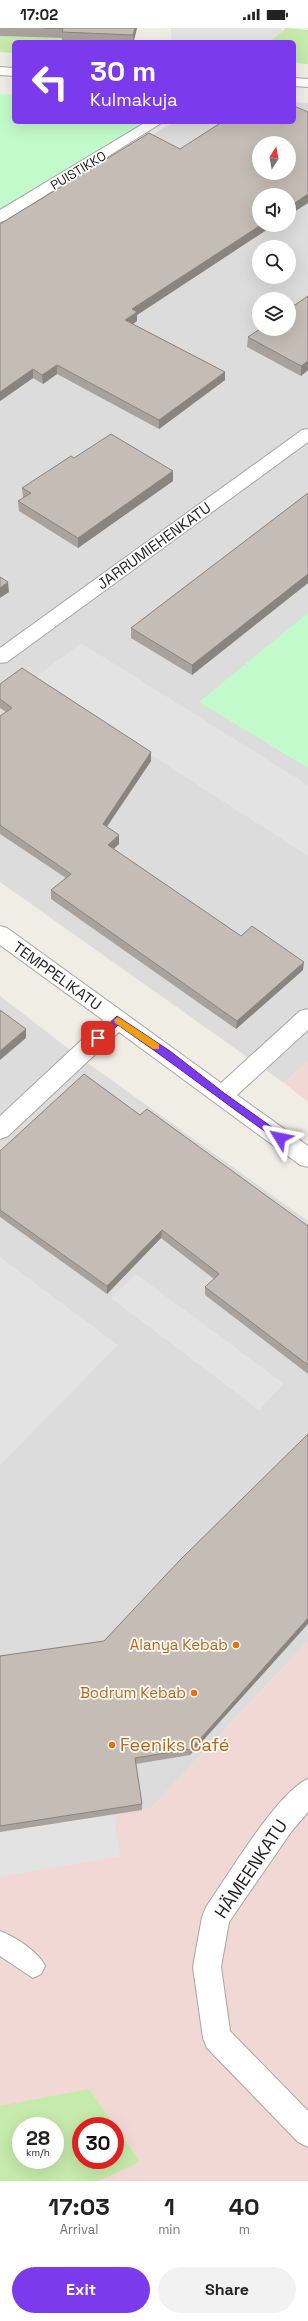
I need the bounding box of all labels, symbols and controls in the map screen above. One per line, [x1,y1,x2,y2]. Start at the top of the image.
text: 17:02 [20,5,58,24]
text: 30 m [90,53,156,89]
icon: left [24,56,76,108]
text: Kulmakuja [90,88,178,111]
north arrow [252,136,296,180]
map controls [252,136,296,336]
street label: PUISTIKKO [47,147,109,194]
button: sound [252,188,296,232]
button: search [252,240,296,284]
button: layers [252,292,296,336]
street label: JARRUMIEHENKATU [93,498,214,593]
street label: TEMPPELIKATU [9,937,105,1014]
pin [81,1021,115,1055]
icon: arrive [87,1027,109,1049]
position arrow [259,1117,301,1159]
place label: Alanya Kebab [130,1635,228,1654]
marker: Alanya Kebab [231,1640,241,1650]
place label: Bodrum Kebab [80,1683,186,1702]
marker: Bodrum Kebab [189,1688,199,1698]
place label: Feeniks Café [120,1733,229,1756]
marker: Feeniks Café [107,1740,117,1750]
street label: HÄMEENKATU [209,1815,292,1923]
speed limit sign: 30 [72,2117,124,2169]
text: 28 [26,2125,50,2151]
text: km/h [26,2146,50,2159]
text: 17:03 [48,2191,110,2222]
text: 1 [164,2191,175,2222]
text: 40 [229,2191,260,2222]
text: Arrival [60,2221,98,2238]
text: min [158,2221,180,2238]
text: m [239,2221,250,2238]
button: Exit [12,2267,150,2313]
button: Share [158,2267,296,2313]

